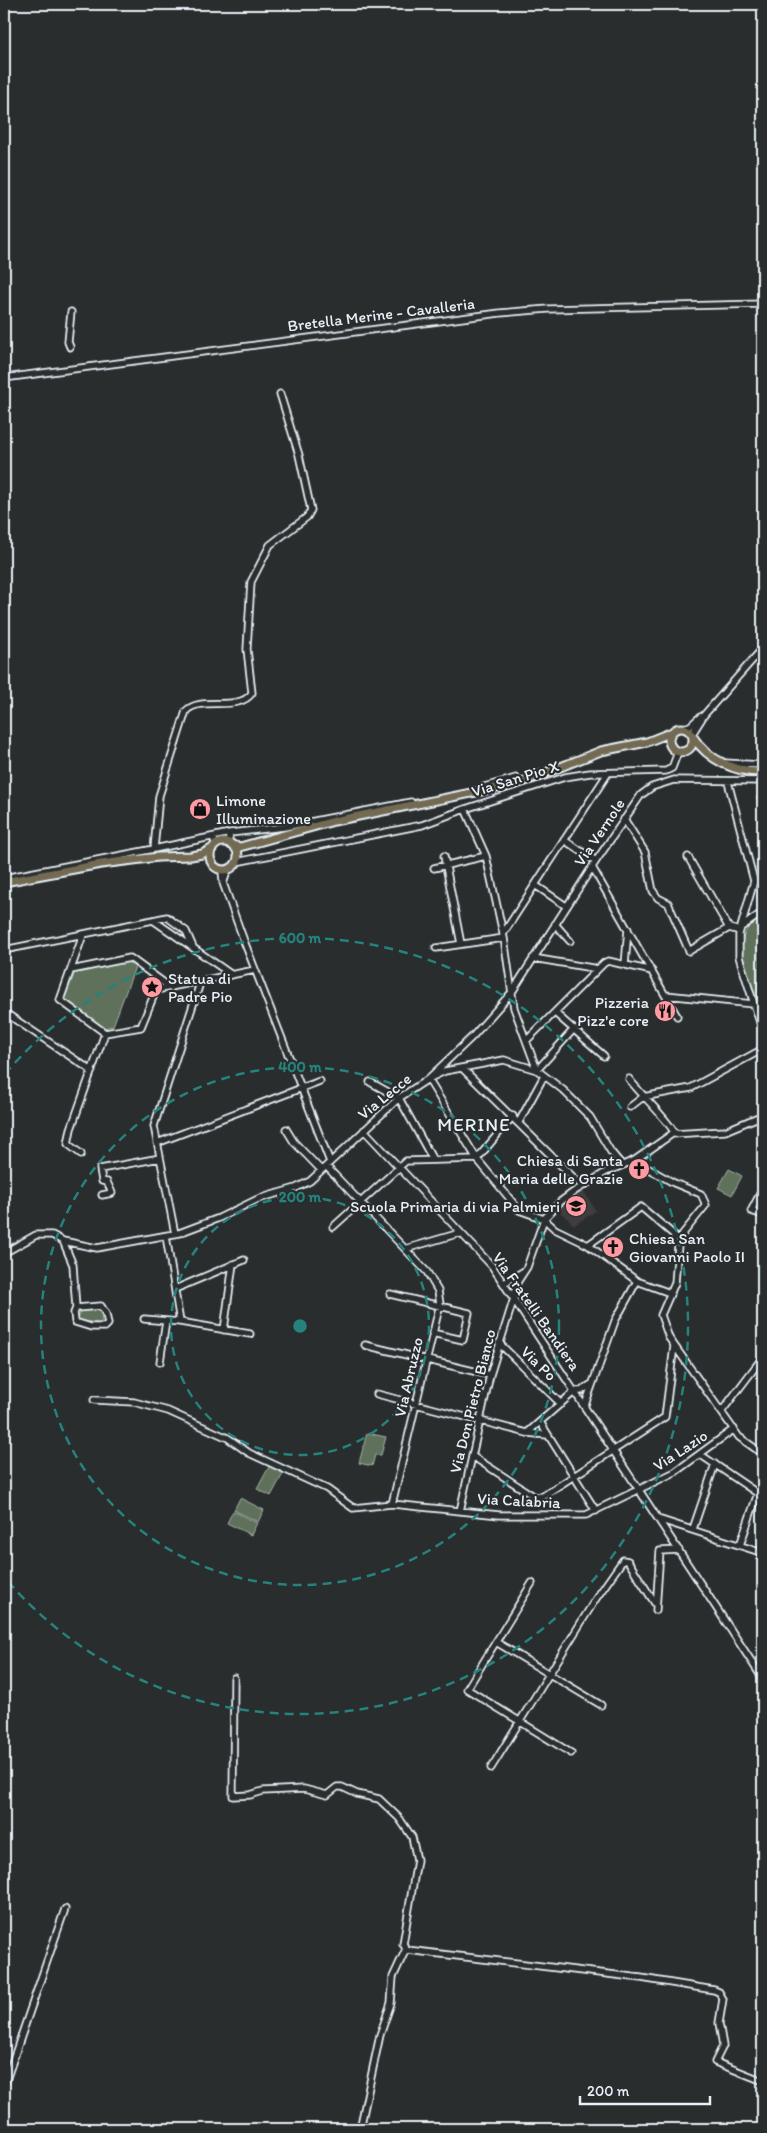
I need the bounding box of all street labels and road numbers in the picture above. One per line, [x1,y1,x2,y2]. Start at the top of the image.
street label: Bretella Merine - Cavalleria [286,294,476,335]
street label: Via San Pio X [469,756,561,801]
street label: Via Vernole [570,795,629,870]
street label: Via Lecce [354,1069,415,1124]
street label: Via Fratelli Bandiera [489,1248,585,1375]
street label: Via Don Pietro Bianco [445,1327,500,1475]
street label: Via Abruzzo [390,1335,427,1419]
street label: Via Po [517,1342,560,1385]
street label: Via Lazio [650,1426,711,1475]
street label: Via Calabria [477,1489,562,1512]

